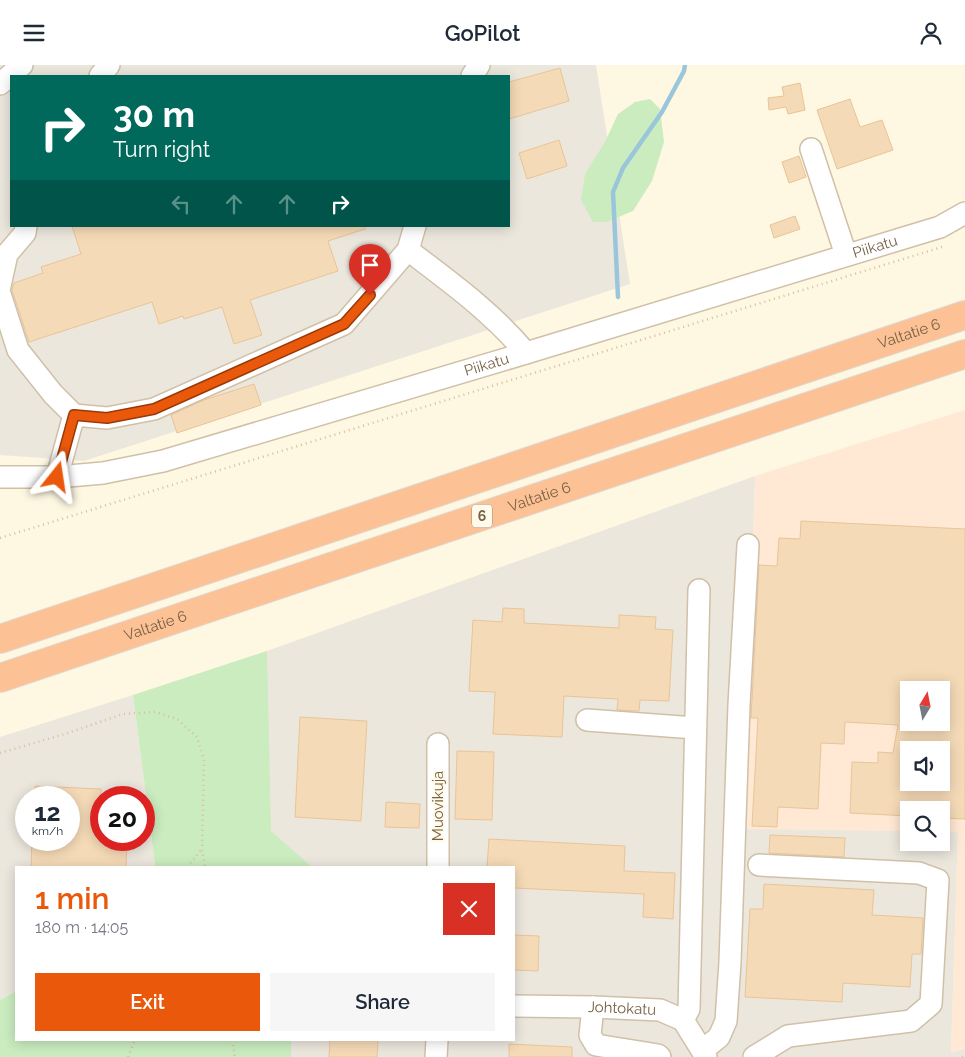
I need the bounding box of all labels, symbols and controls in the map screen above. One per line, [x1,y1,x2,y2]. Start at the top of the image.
icon: menu [20,19,48,47]
icon: person [917,19,945,47]
text: GoPilot [445,20,520,46]
text: 30 m [113,94,195,135]
icon: right [30,95,95,160]
text: Turn right [113,136,210,162]
icon: left [167,190,195,218]
icon: ahead [220,190,248,218]
icon: ahead [273,190,301,218]
icon: right [326,190,354,218]
street label: Piikatu [851,231,900,262]
pin [349,244,391,295]
icon: arrive [356,251,384,279]
street label: Valtatie 6 [876,315,943,353]
street label: Piikatu [462,350,511,380]
position arrow [30,450,82,502]
street label: Valtatie 6 [506,478,573,516]
road number: 6 [472,505,492,527]
street label: Valtatie 6 [122,607,189,645]
north arrow [900,681,950,731]
map controls [900,681,950,851]
button: sound [900,741,950,791]
street label: Muovikuja [429,771,447,841]
speed limit sign: 20 [90,786,155,851]
text: 12 [34,797,61,827]
button: search [900,801,950,851]
text: km/h [32,824,63,838]
text: 1 min [35,881,110,916]
button: close [443,883,495,935]
text: 180 m · 14:05 [35,918,128,937]
button: Exit [35,973,260,1031]
button: Share [270,973,495,1031]
street label: Johtokatu [588,998,657,1019]

